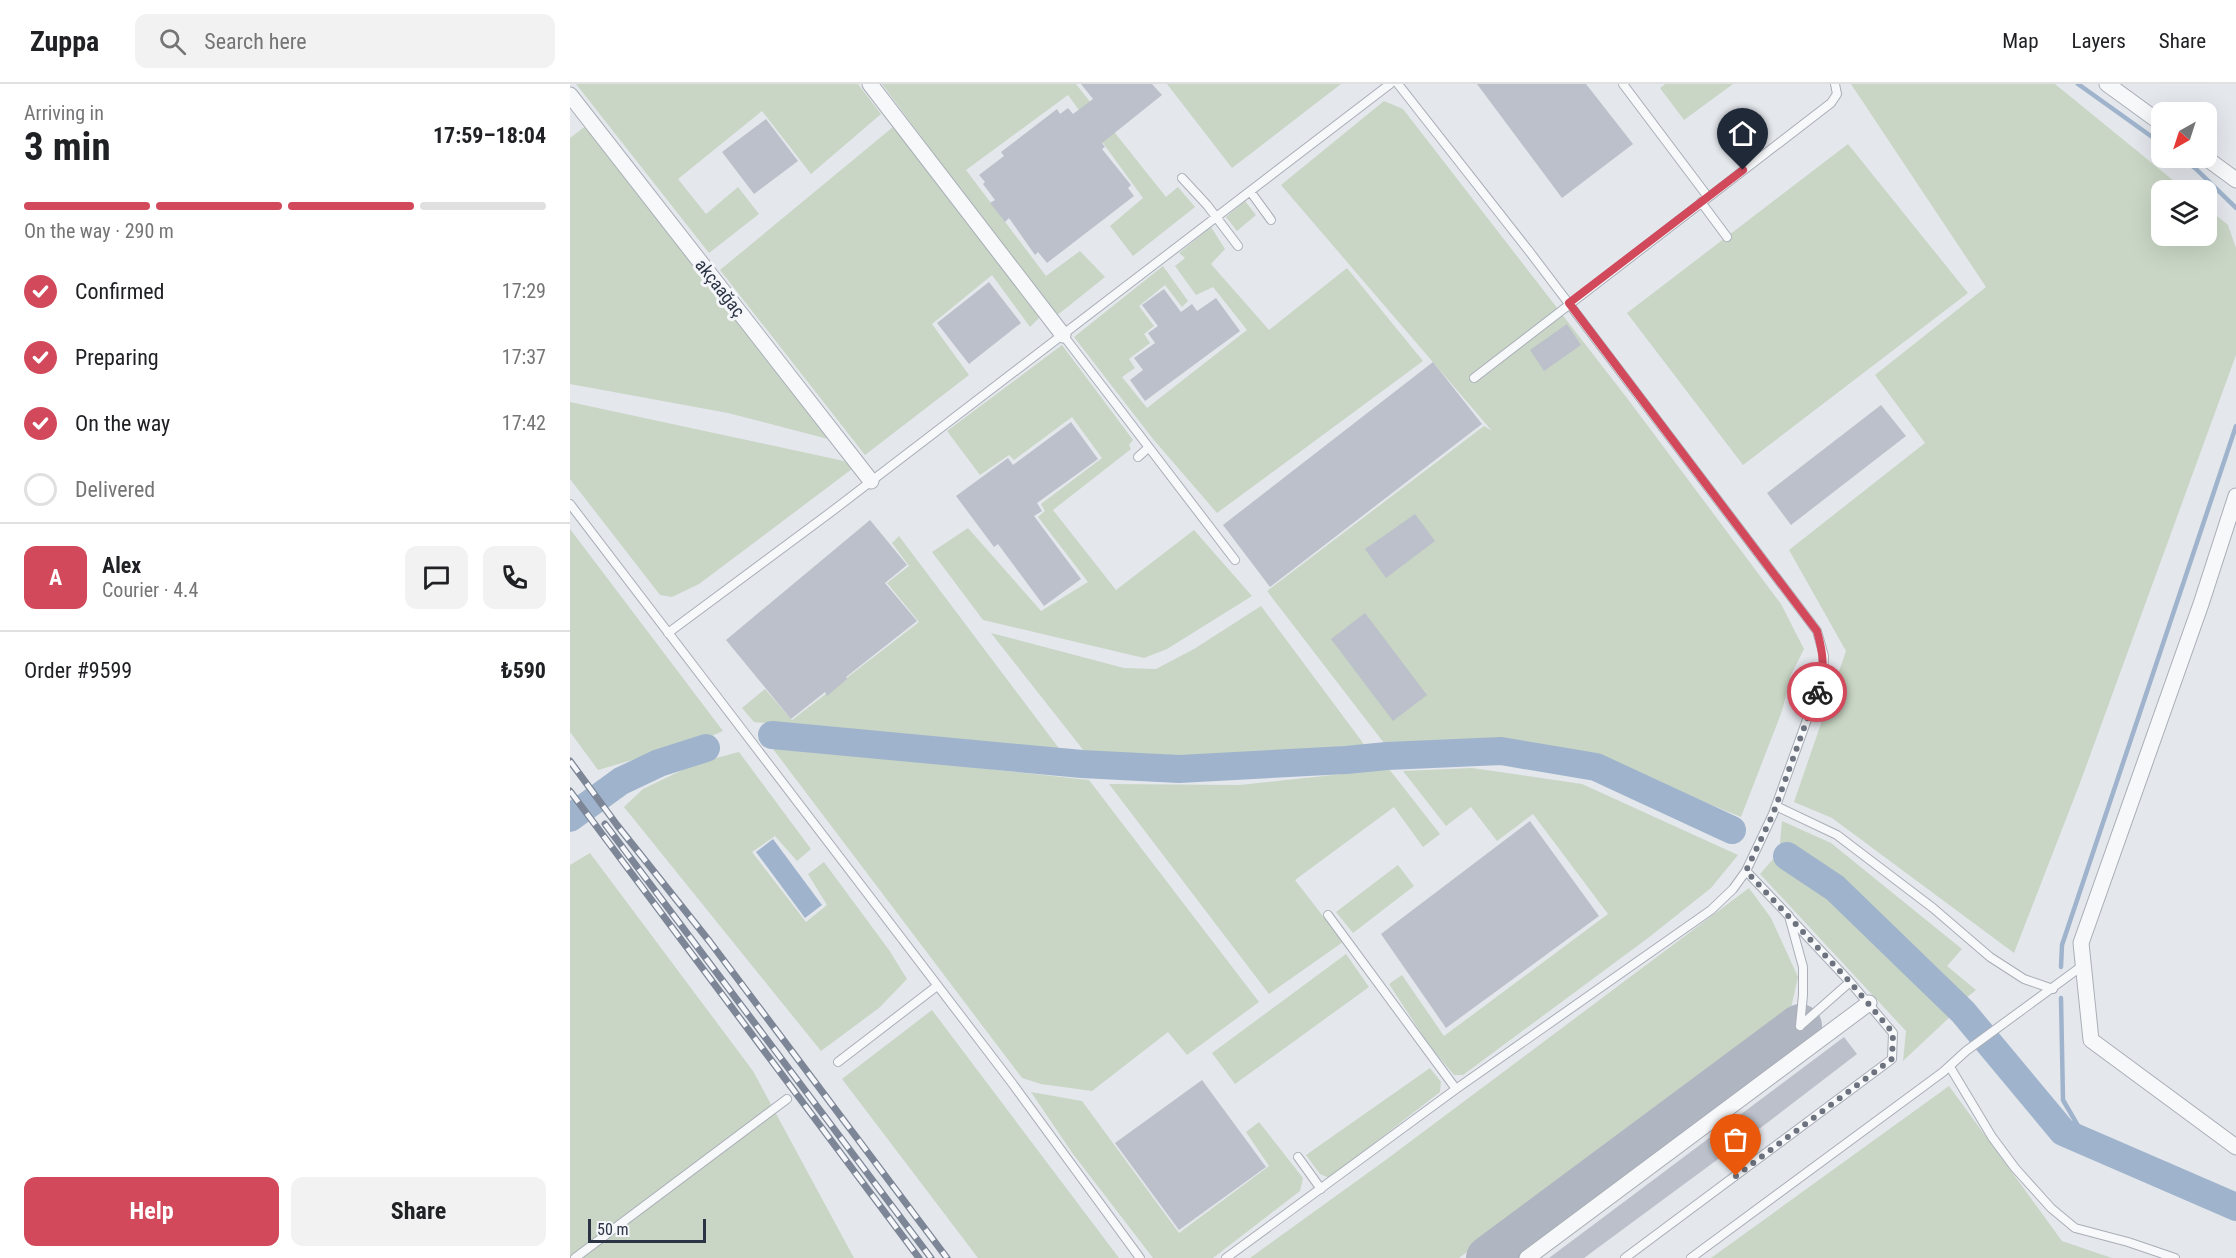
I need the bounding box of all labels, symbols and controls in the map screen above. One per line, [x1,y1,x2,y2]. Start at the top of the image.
search box [135,14,555,68]
text: Zuppa [30,25,99,58]
icon: search [156,25,189,58]
text: Search here [204,29,307,54]
text: Map [2002,29,2039,53]
text: Layers [2072,29,2126,53]
text: Share [2159,29,2206,53]
text: Arriving in [24,101,104,125]
north arrow [2151,102,2217,168]
map controls [2151,102,2217,246]
pin [1717,108,1768,170]
icon: home [1726,117,1759,150]
text: 17:59–18:04 [433,123,546,148]
text: 3 min [24,124,111,170]
button: layers [2151,180,2217,246]
text: On the way · 290 m [24,219,174,243]
street label: akçaağaç [691,254,750,321]
icon: check [24,275,57,308]
text: Confirmed [75,279,164,304]
text: 17:29 [502,279,546,303]
icon: check [24,341,57,374]
text: Preparing [75,345,159,370]
text: 17:37 [502,345,546,369]
icon: check [24,407,57,440]
text: On the way [75,411,170,436]
text: 17:42 [502,411,546,435]
text: Delivered [75,477,155,502]
button: chat [405,546,468,609]
button: phone [483,546,546,609]
text: Alex [102,553,141,578]
text: A [49,565,62,590]
text: Courier · 4.4 [102,578,198,602]
text: Order #9599 [24,658,132,683]
text: ₺590 [501,658,546,683]
courier [1787,662,1847,722]
icon: bike [1801,676,1834,709]
pin [1710,1114,1761,1176]
icon: bag [1719,1123,1752,1156]
button: Help [24,1177,279,1246]
button: Share [291,1177,546,1246]
scale bar [588,1216,706,1244]
text: 50 m [597,1220,629,1239]

